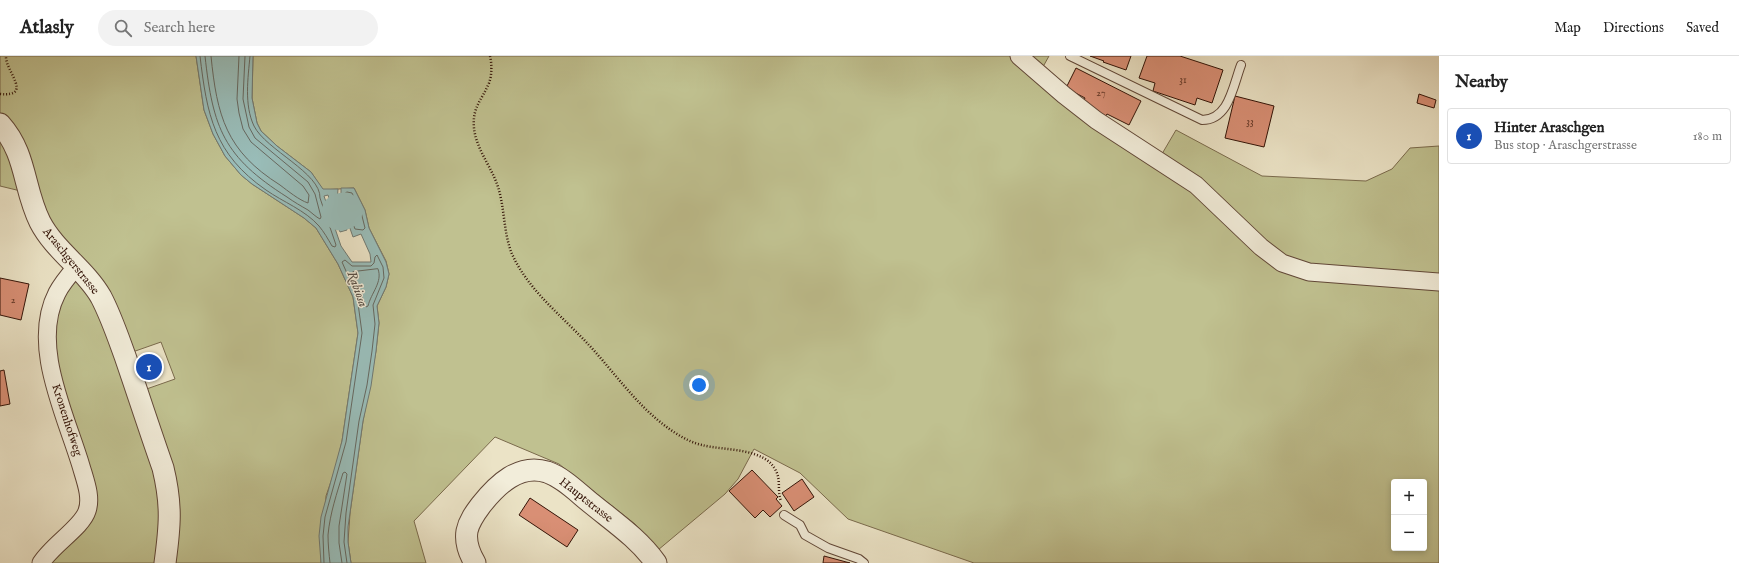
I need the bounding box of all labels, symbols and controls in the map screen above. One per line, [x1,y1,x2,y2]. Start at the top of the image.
search box [98,10,378,46]
text: Atlasly [20,16,74,40]
icon: search [112,17,134,39]
text: Search here [144,18,215,37]
text: Map [1554,19,1581,37]
text: Directions [1603,19,1664,37]
text: Saved [1686,19,1719,37]
text: Nearby [1455,72,1508,93]
house number: 31 [1179,74,1187,87]
house number: 27 [1096,87,1106,100]
house number: 33 [1246,116,1254,129]
text: Hinter Araschgen [1494,118,1605,137]
text: 1 [1467,128,1471,145]
text: 180 m [1693,128,1722,145]
text: Bus stop · Araschgerstrasse [1494,137,1637,154]
street label: Araschgerstrasse [39,224,103,298]
water label: Rabiosa [343,269,371,310]
house number: 2 [11,294,16,307]
pin: 1 [136,352,162,382]
your location [689,375,709,395]
street label: Kronenhofweg [48,382,86,458]
street label: Hauptstrasse [555,474,616,527]
map controls [1391,479,1427,551]
button: + [1391,479,1427,515]
button: − [1391,515,1427,551]

